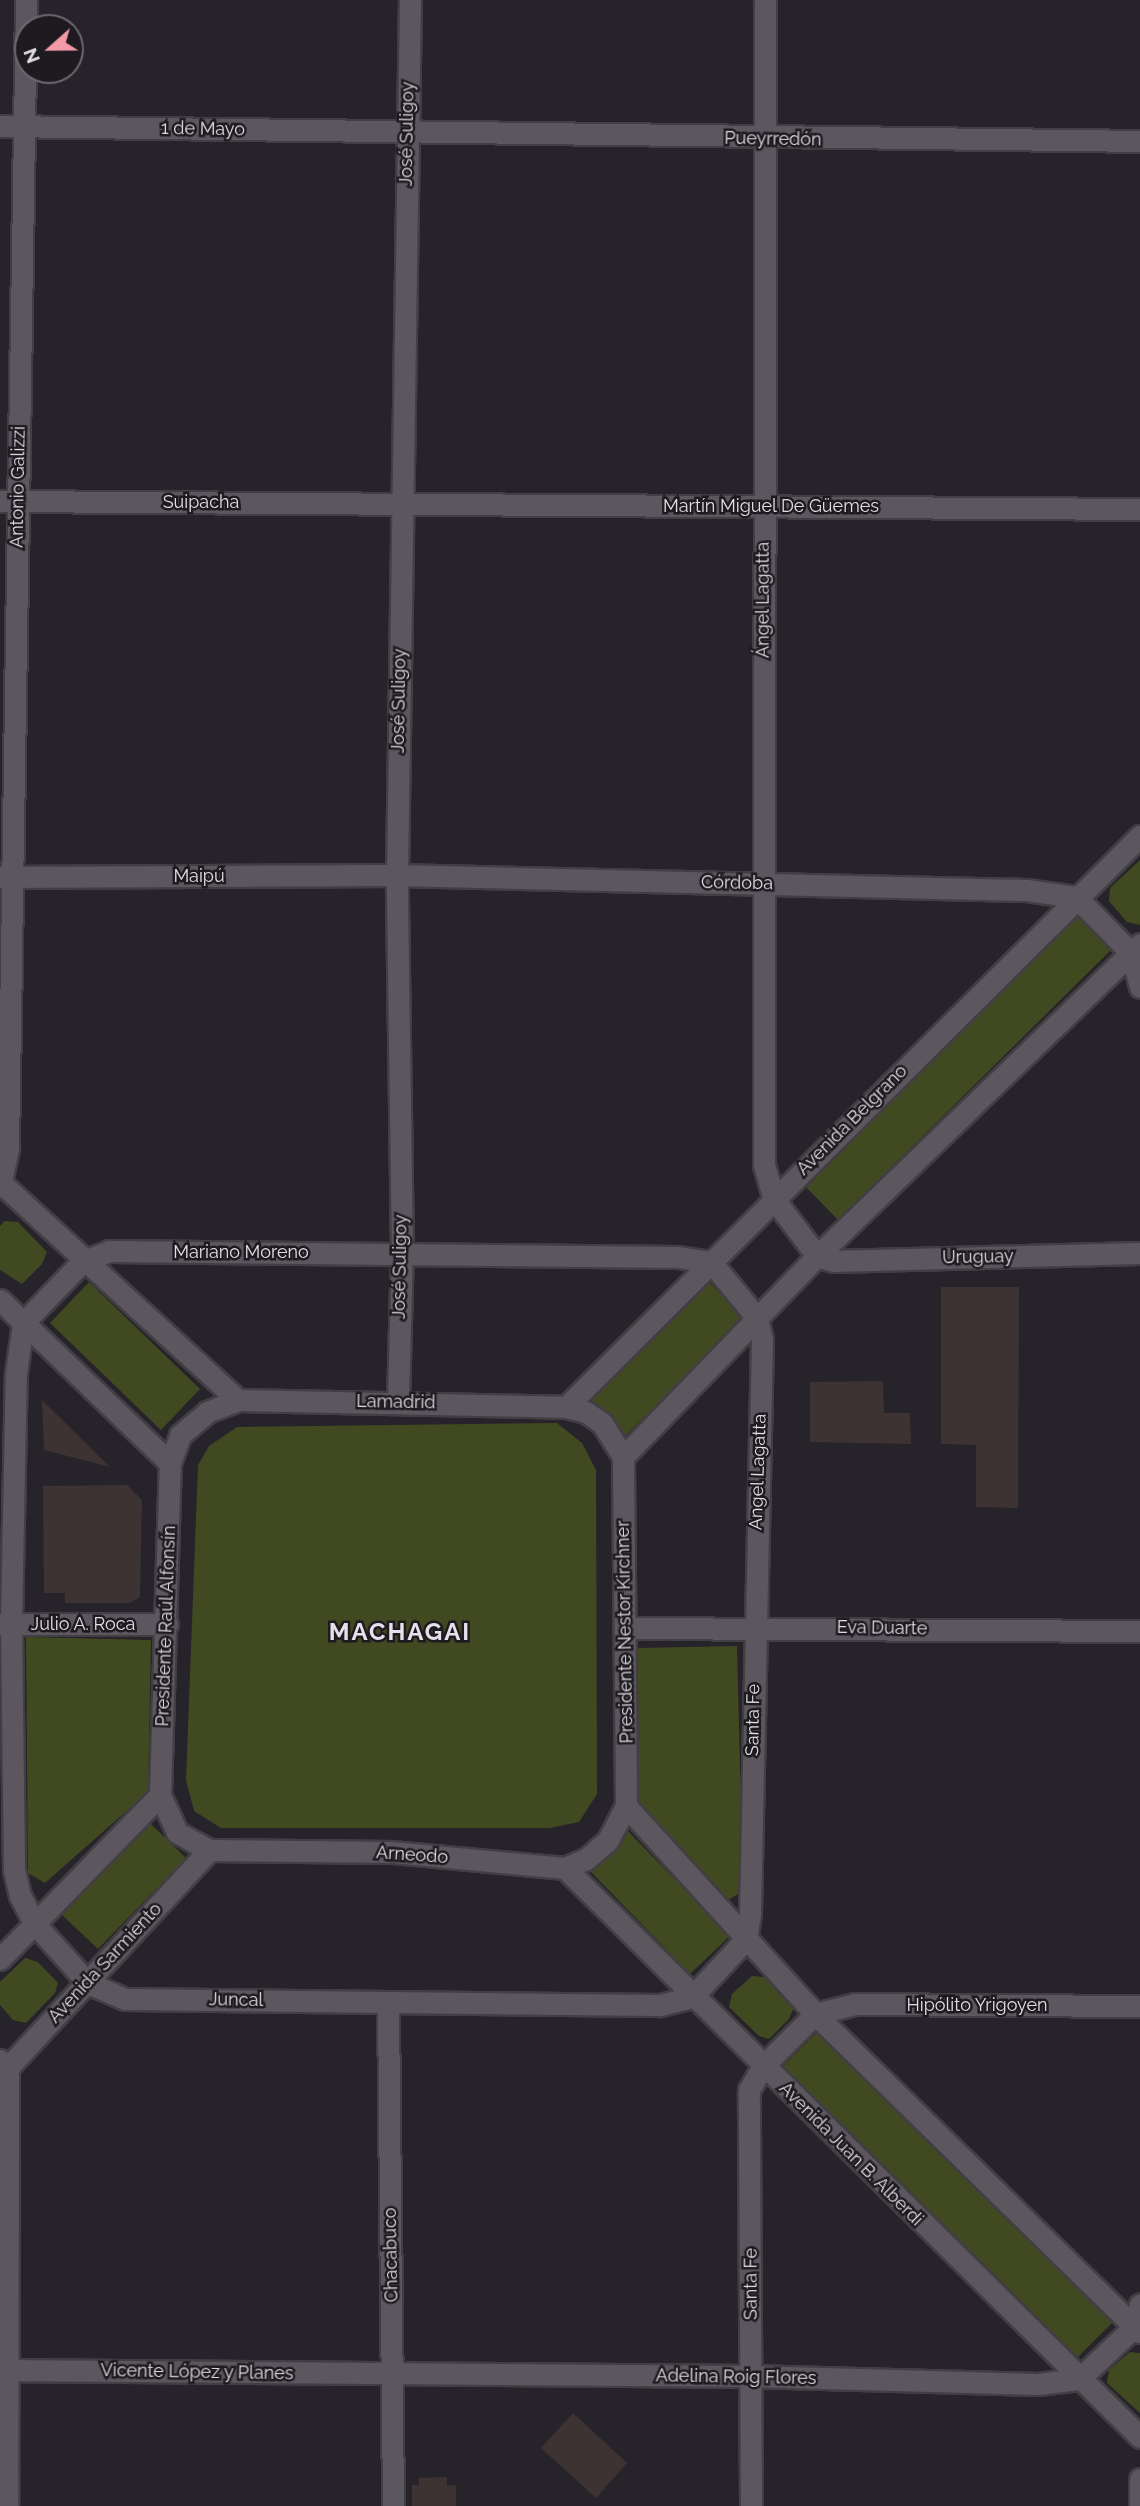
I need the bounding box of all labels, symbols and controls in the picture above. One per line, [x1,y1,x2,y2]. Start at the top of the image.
north arrow [14,14,84,84]
text: N [18,45,44,67]
street label: José Suligoy [395,81,419,187]
street label: 1 de Mayo [161,117,245,141]
street label: Pueyrredón [724,127,822,151]
street label: Antonio Galizzi [6,426,30,548]
street label: Suipacha [163,491,239,513]
street label: Martín Miguel De Güemes [663,495,879,517]
street label: Ángel Lagatta [752,542,774,658]
street label: José Suligoy [387,648,411,754]
street label: Maipú [173,865,225,887]
street label: Córdoba [701,872,773,894]
street label: Avenida Belgrano [792,1060,912,1180]
street label: José Suligoy [388,1214,412,1320]
street label: Mariano Moreno [173,1241,309,1263]
street label: Uruguay [942,1246,1014,1268]
street label: Lamadrid [356,1391,436,1413]
street label: Angel Lagatta [745,1413,771,1531]
street label: Presidente Nestor Kirchner [612,1520,638,1744]
street label: Presidente Raúl Alfonsín [152,1525,180,1727]
street label: Julio A. Roca [30,1613,136,1635]
street label: Eva Duarte [837,1616,927,1640]
district label: MACHAGAI [330,1618,470,1646]
street label: Santa Fe [742,1684,764,1756]
street label: Arneodo [375,1842,449,1868]
street label: Avenida Sarmiento [44,1898,166,2028]
street label: Juncal [209,1989,263,2011]
street label: Hipólito Yrigoyen [906,1994,1048,2016]
street label: Avenida Juan B. Alberdi [774,2077,928,2231]
street label: Chacabuco [379,2207,403,2303]
street label: Santa Fe [740,2248,762,2320]
street label: Vicente López y Planes [100,2360,294,2384]
street label: Adelina Roig Flores [655,2365,817,2389]

